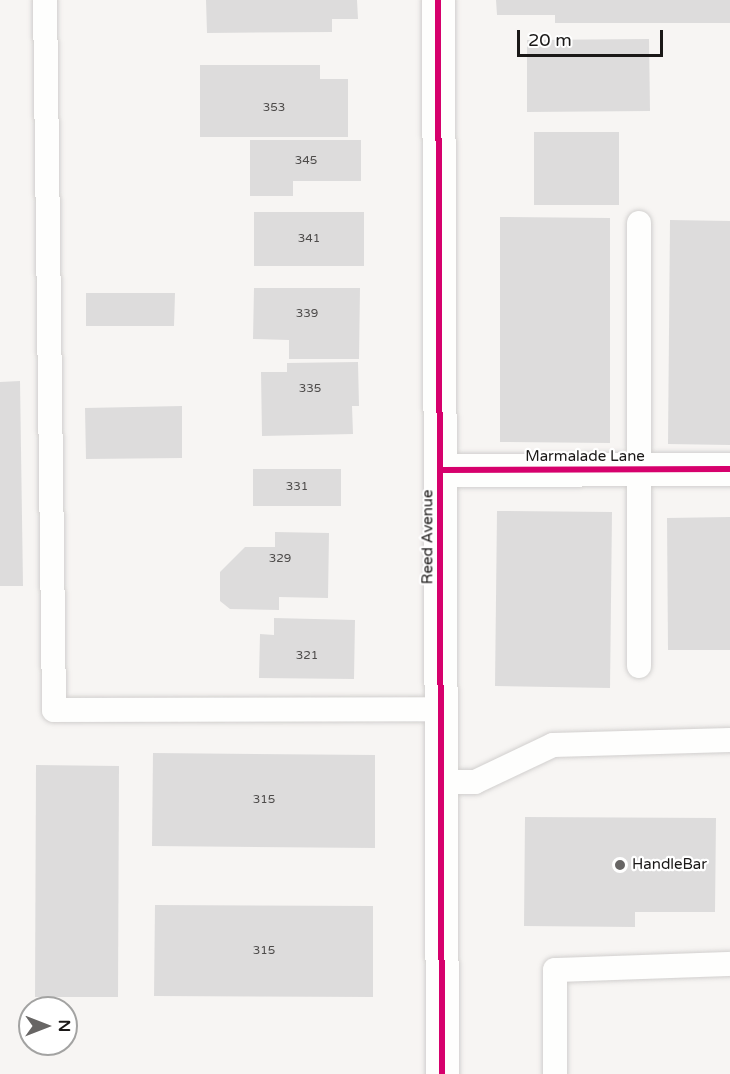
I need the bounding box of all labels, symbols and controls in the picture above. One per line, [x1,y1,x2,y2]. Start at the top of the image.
scale bar [520,18,666,56]
text: 20 m [528,29,572,51]
house number: 353 [263,101,285,115]
house number: 345 [295,154,317,168]
house number: 341 [298,232,320,246]
house number: 339 [296,307,318,321]
house number: 335 [299,382,321,396]
street label: Marmalade Lane [525,448,645,466]
house number: 331 [286,480,308,494]
street label: Reed Avenue [419,490,437,584]
house number: 329 [269,552,291,566]
house number: 321 [296,649,318,663]
house number: 315 [253,793,275,807]
place label: HandleBar [632,856,707,874]
marker: HandleBar [613,858,627,872]
house number: 315 [253,944,275,958]
north arrow [18,996,78,1056]
text: N [54,1020,74,1032]

